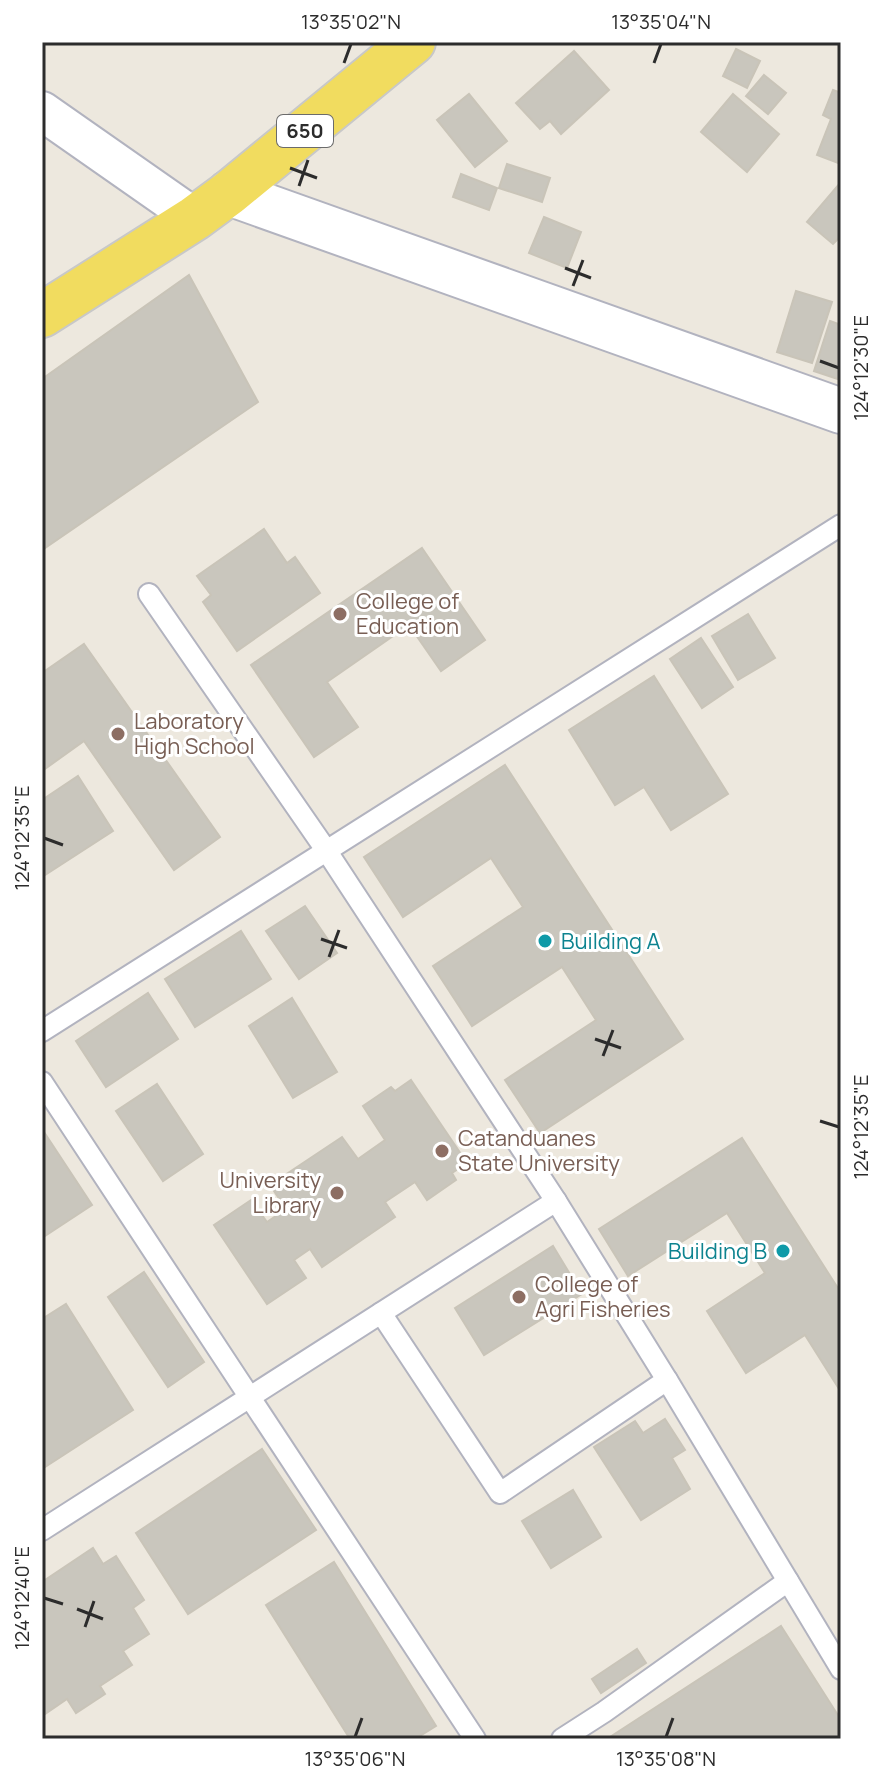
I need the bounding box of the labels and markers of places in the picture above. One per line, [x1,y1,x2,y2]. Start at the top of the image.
place label: College of Education [356,586,459,641]
marker: College of Education [331,605,349,623]
place label: Laboratory High School [134,706,255,761]
marker: Laboratory High School [109,725,127,743]
place label: Building A [561,926,660,956]
marker: Building A [536,932,554,950]
place label: Catanduanes State University [458,1123,620,1178]
marker: Catanduanes State University [433,1142,451,1160]
place label: University Library [219,1165,321,1220]
marker: University Library [328,1184,346,1202]
place label: Building B [668,1236,767,1266]
marker: Building B [774,1242,792,1260]
place label: College of Agri Fisheries [535,1269,671,1324]
marker: College of Agri Fisheries [510,1288,528,1306]

